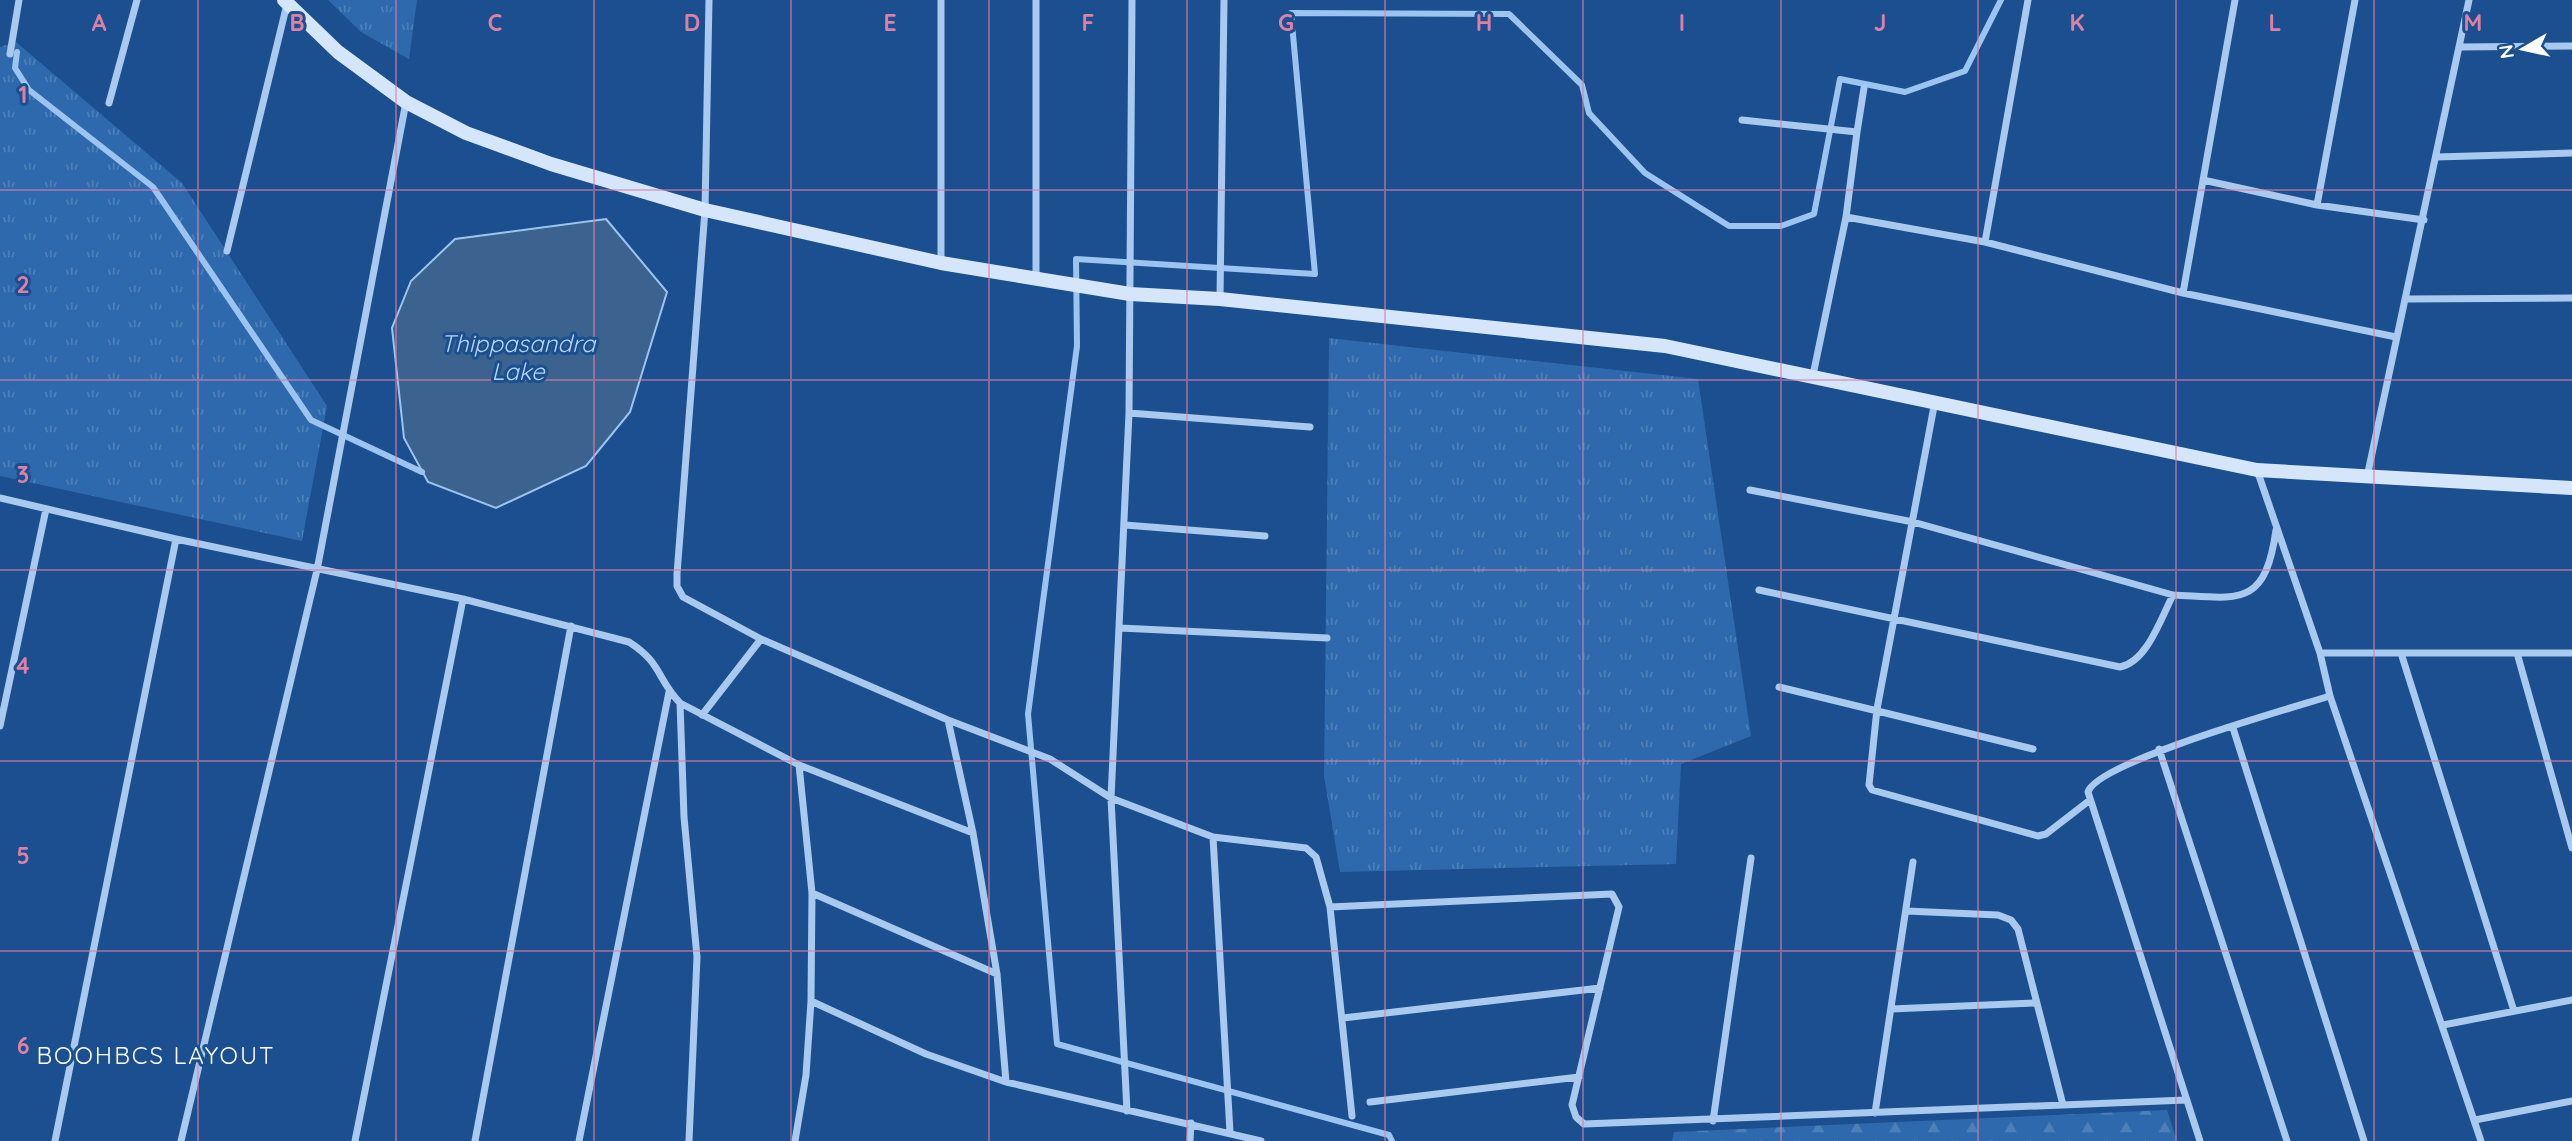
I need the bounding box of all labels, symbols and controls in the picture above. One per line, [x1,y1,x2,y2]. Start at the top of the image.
text: A [92,8,107,37]
text: B [289,8,305,37]
text: C [488,8,502,37]
text: D [684,8,700,37]
text: E [883,8,897,37]
text: F [1082,8,1094,37]
text: G [1278,8,1294,37]
text: H [1476,8,1492,37]
text: I [1679,8,1685,37]
text: J [1874,8,1886,37]
text: K [2069,8,2085,37]
text: L [2269,8,2281,37]
text: M [2464,8,2482,37]
north arrow [2488,14,2558,84]
text: N [2493,43,2519,60]
text: 1 [19,80,27,109]
text: 2 [16,270,30,299]
water label: Thippasandra Lake [441,328,597,386]
text: 3 [17,460,29,489]
text: 4 [16,651,30,680]
text: 5 [16,841,30,870]
text: 6 [17,1031,29,1060]
district label: BOOHBCS LAYOUT [36,1040,276,1070]

